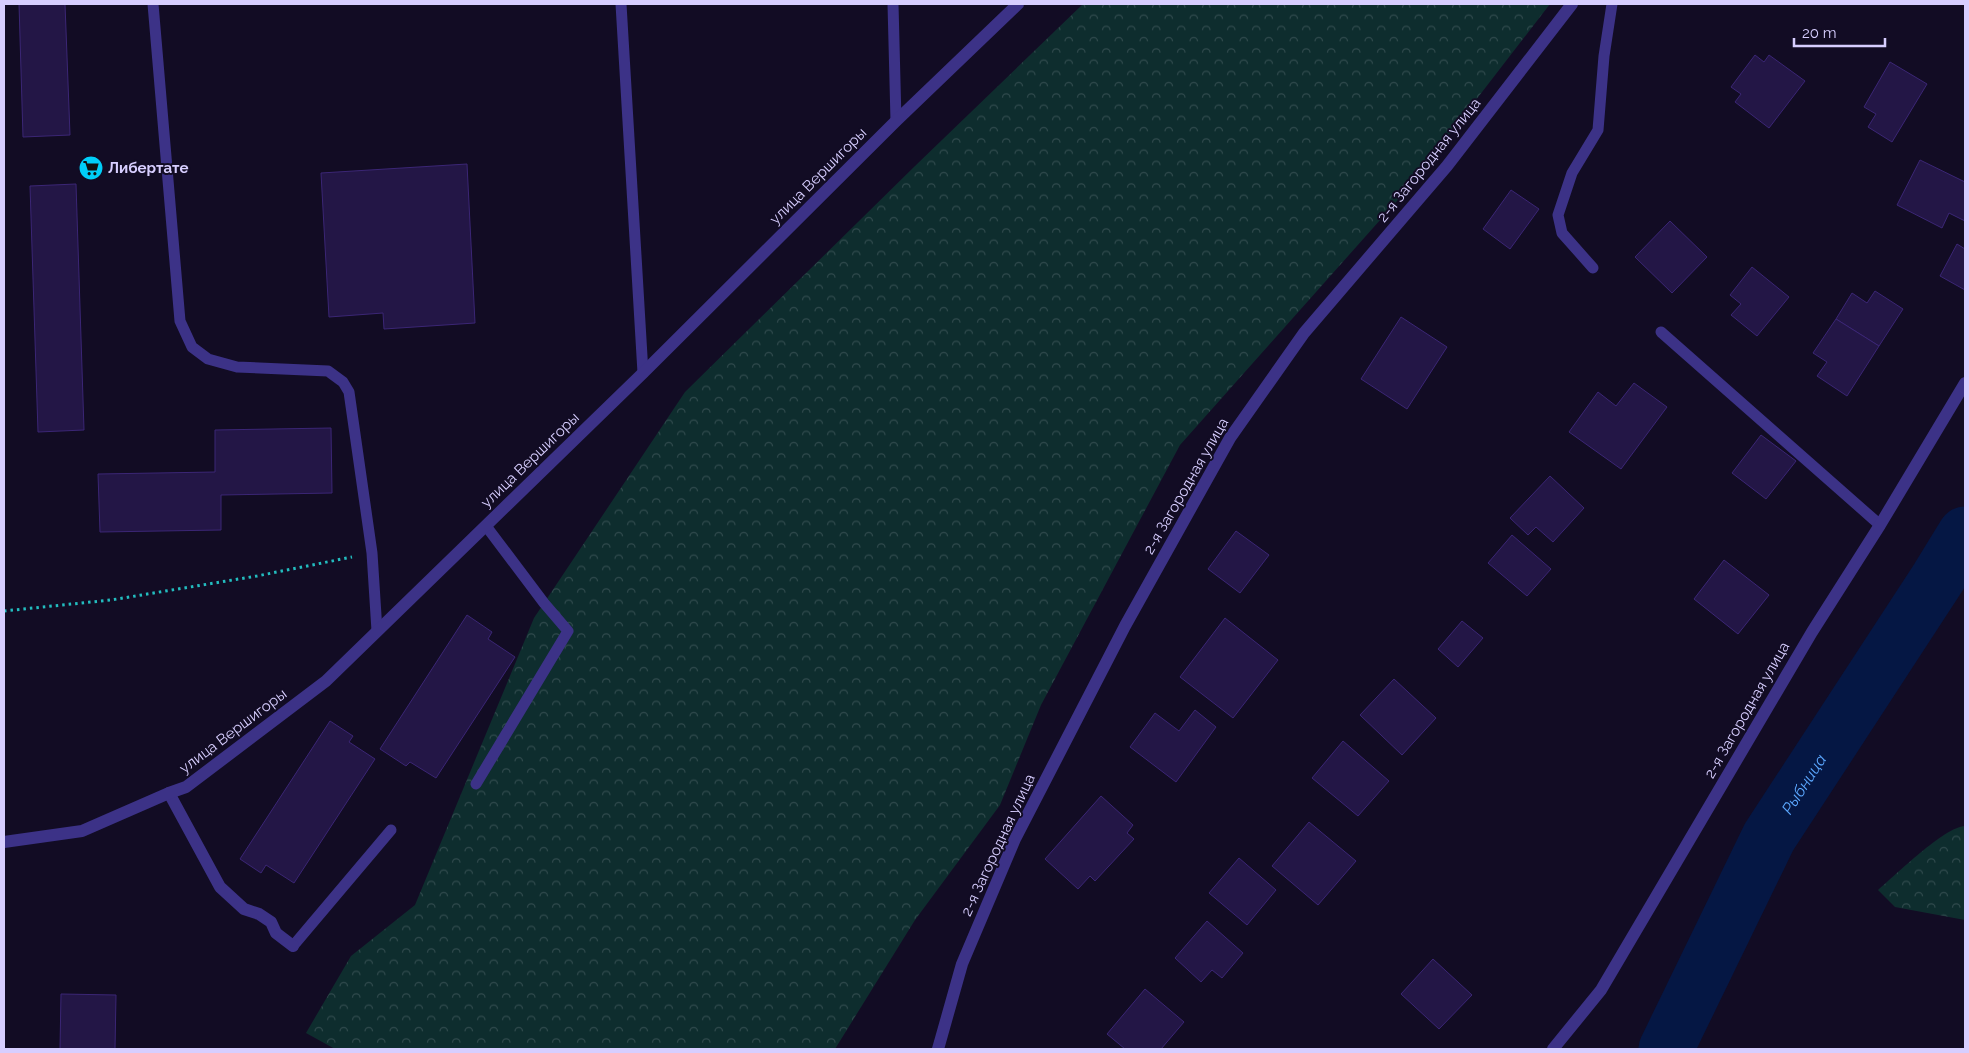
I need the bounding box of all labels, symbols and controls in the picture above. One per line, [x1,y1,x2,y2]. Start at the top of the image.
scale bar [1794,15,1885,47]
text: 20 m [1802,24,1837,42]
street label: 2-я Загородная улица [1373,94,1485,226]
street label: улица Вершигоры [766,124,870,228]
supermarket icon: Либертате [78,155,104,181]
place label: Либертате [108,159,188,177]
street label: улица Вершигоры [477,409,583,511]
street label: 2-я Загородная улица [1140,415,1232,557]
street label: 2-я Загородная улица [1701,639,1793,781]
street label: улица Вершигоры [176,685,290,777]
water label: Рыбница [1777,750,1830,817]
street label: 2-я Загородная улица [957,771,1039,919]

